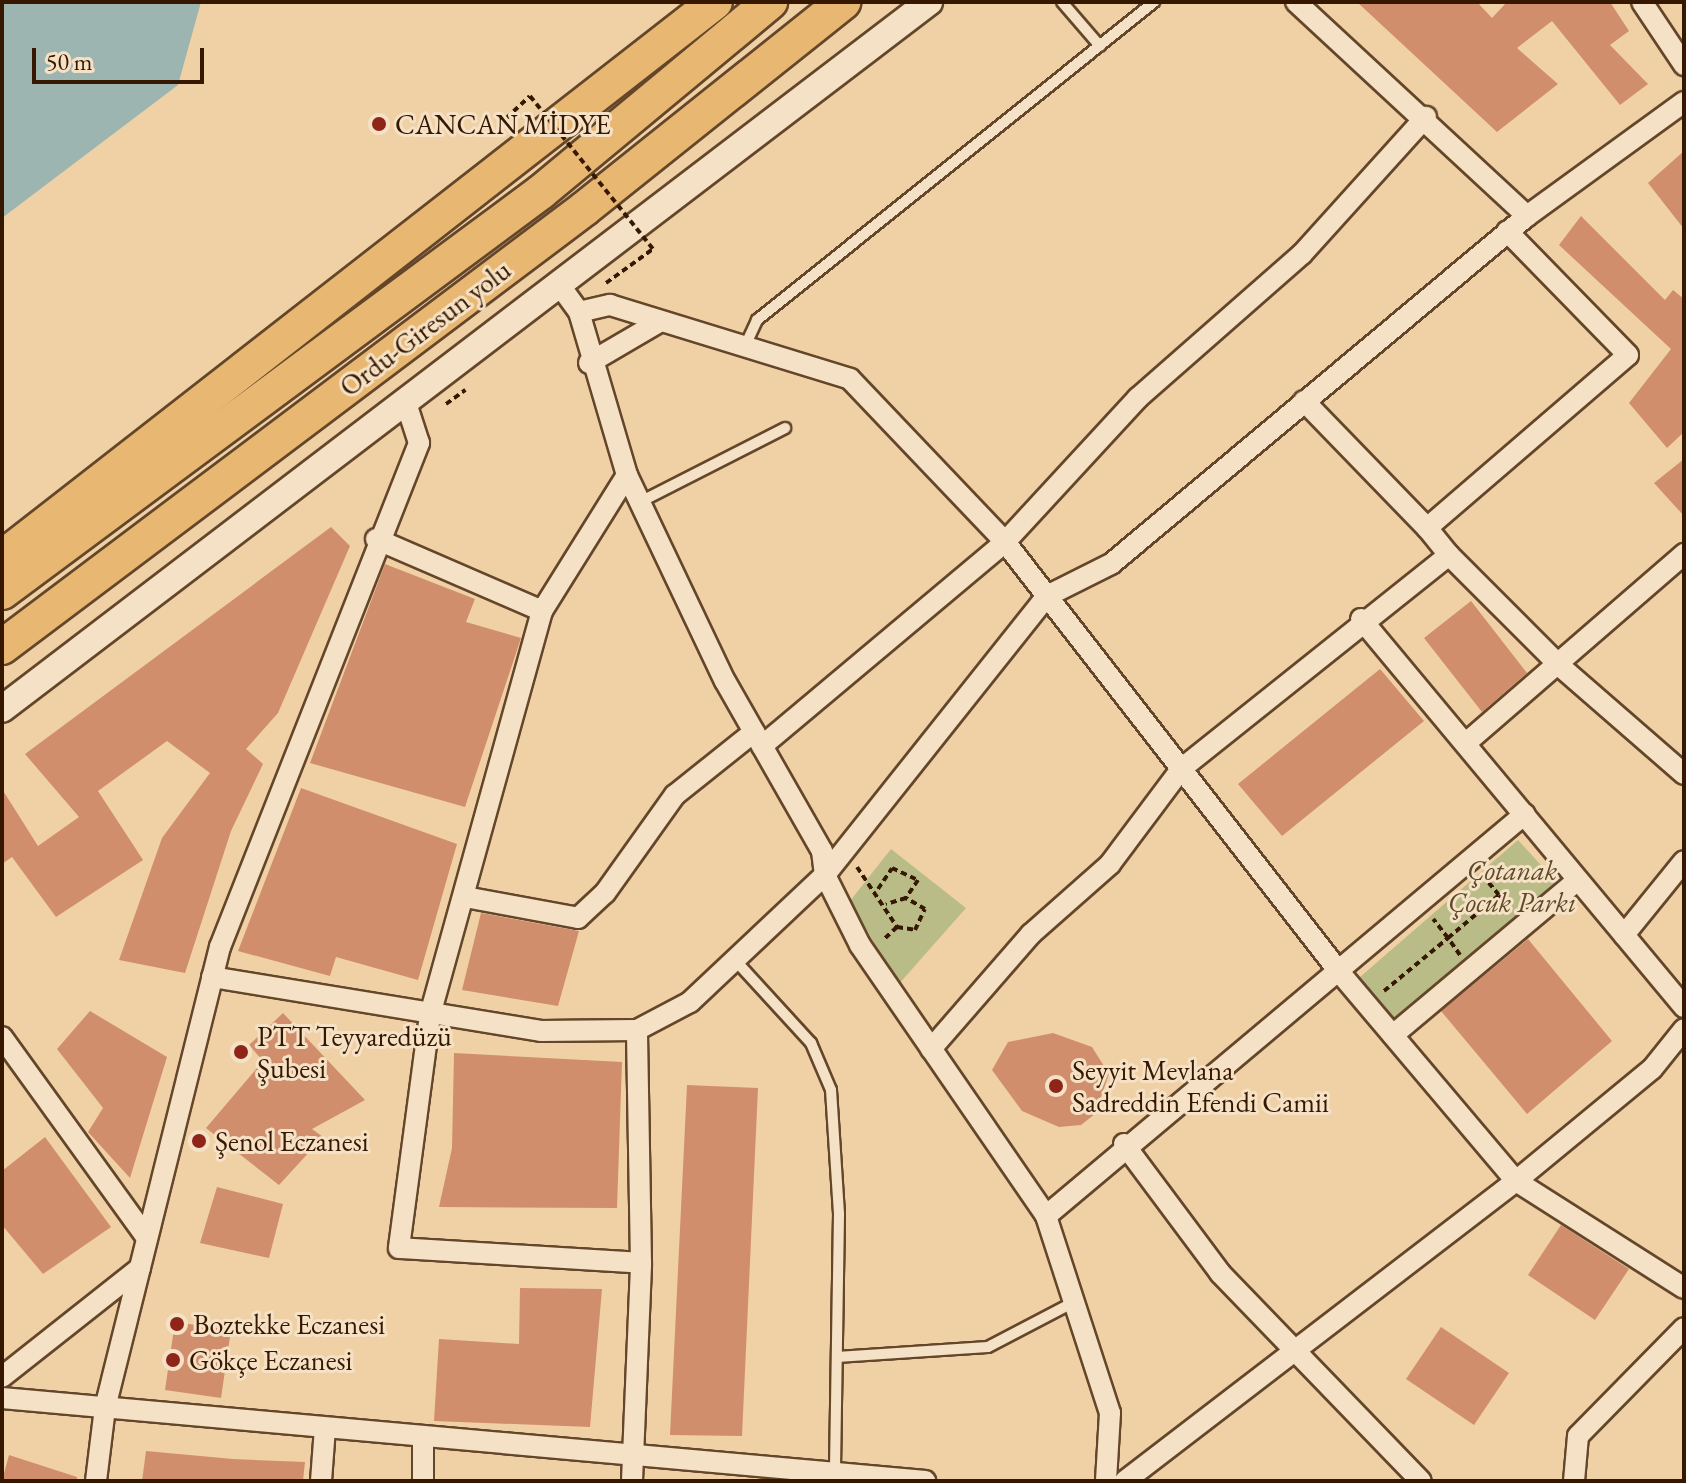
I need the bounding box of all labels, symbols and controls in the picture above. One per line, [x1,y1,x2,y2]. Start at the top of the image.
scale bar [36,32,208,82]
text: 50 m [46,46,93,77]
place label: CANCAN MİDYE [395,107,611,141]
marker: CANCAN MİDYE [370,115,388,133]
street label: Ordu-Giresun yolu [333,253,517,403]
park label: Çotanak Çocuk Parkı [1448,853,1576,919]
place label: PTT Teyyaredüzü Şubesi [257,1019,452,1085]
marker: PTT Teyyaredüzü Şubesi [232,1043,250,1061]
place label: Seyyit Mevlana Sadreddin Efendi Camii [1072,1053,1329,1119]
marker: Seyyit Mevlana Sadreddin Efendi Camii [1047,1077,1065,1095]
place label: Şenol Eczanesi [215,1124,369,1158]
marker: Şenol Eczanesi [190,1132,208,1150]
place label: Boztekke Eczanesi [193,1307,385,1341]
marker: Boztekke Eczanesi [168,1315,186,1333]
place label: Gökçe Eczanesi [189,1343,352,1377]
marker: Gökçe Eczanesi [164,1351,182,1369]

